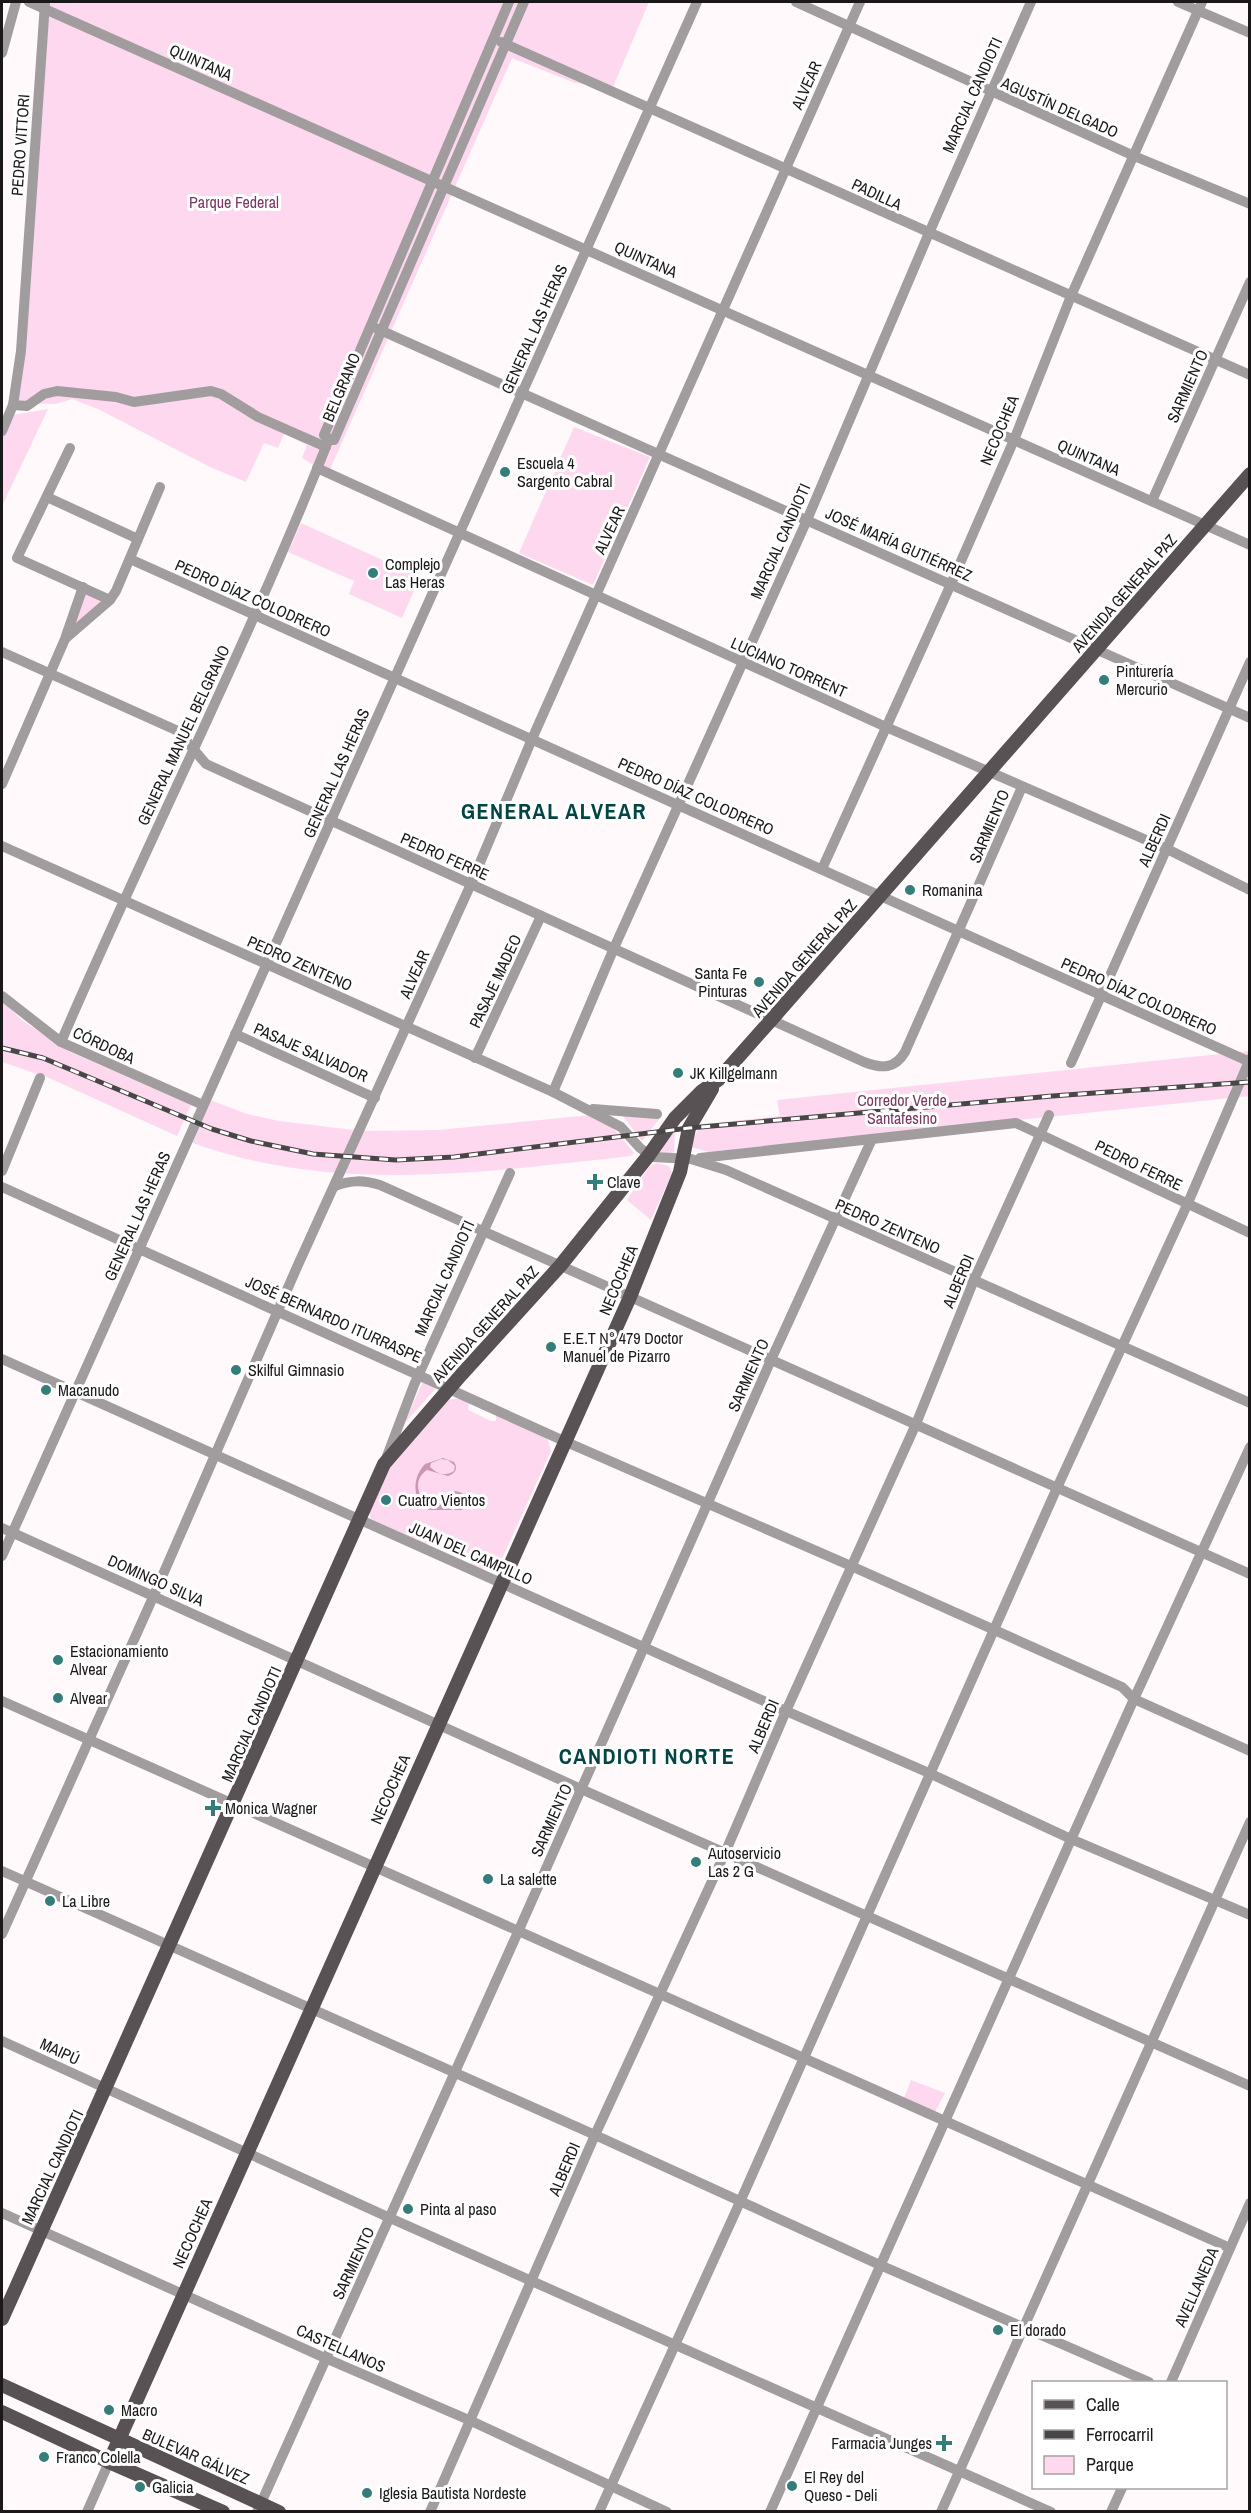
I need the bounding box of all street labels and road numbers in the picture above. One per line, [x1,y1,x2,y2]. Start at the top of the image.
street label: MARCIAL CANDIOTI [937,34,1007,156]
street label: QUINTANA [166,38,236,86]
street label: ALVEAR [785,57,827,114]
street label: AGUSTÍN DELGADO [997,71,1122,143]
street label: PEDRO VITTORI [5,93,35,197]
street label: PADILLA [848,173,906,215]
street label: QUINTANA [611,235,681,283]
street label: GENERAL LAS HERAS [496,261,573,397]
street label: SARMIENTO [1161,346,1213,426]
street label: BELGRANO [317,349,365,425]
street label: NECOCHEA [974,391,1024,469]
street label: QUINTANA [1054,433,1124,481]
street label: MARCIAL CANDIOTI [745,480,815,602]
street label: ALVEAR [588,502,630,559]
street label: JOSÉ MARÍA GUTIÉRREZ [822,502,976,586]
street label: AVENIDA GENERAL PAZ [1066,529,1182,658]
street label: PEDRO DÍAZ COLODRERO [172,554,334,642]
street label: LUCIANO TORRENT [727,632,851,702]
street label: GENERAL MANUEL BELGRANO [131,641,235,829]
street label: GENERAL LAS HERAS [298,705,375,841]
street label: PEDRO DÍAZ COLODRERO [615,752,777,840]
street label: SARMIENTO [964,786,1014,866]
street label: ALBERDI [1132,810,1175,871]
street label: PEDRO FERRE [397,827,493,885]
street label: AVENIDA GENERAL PAZ [746,894,862,1023]
street label: PEDRO ZENTENO [244,930,356,996]
street label: PASAJE MADEO [464,931,526,1031]
street label: ALVEAR [393,946,435,1003]
street label: PEDRO DÍAZ COLODRERO [1058,952,1220,1040]
street label: PASAJE SALVADOR [251,1017,372,1087]
street label: CÓRDOBA [69,1021,139,1069]
street label: PEDRO FERRE [1092,1134,1186,1196]
street label: GENERAL LAS HERAS [99,1148,176,1284]
street label: PEDRO ZENTENO [832,1193,944,1259]
street label: MARCIAL CANDIOTI [409,1217,479,1339]
street label: NECOCHEA [593,1241,643,1319]
street label: ALBERDI [937,1251,979,1312]
street label: AVENIDA GENERAL PAZ [426,1261,543,1388]
street label: JOSÉ BERNARDO ITURRASPE [242,1270,426,1368]
street label: SARMIENTO [722,1335,774,1415]
street label: JUAN DEL CAMPILLO [406,1516,536,1590]
street label: DOMINGO SILVA [104,1549,208,1611]
street label: MARCIAL CANDIOTI [216,1663,286,1785]
street label: ALBERDI [742,1696,784,1757]
street label: NECOCHEA [365,1750,415,1827]
street label: SARMIENTO [525,1780,577,1860]
street label: MAIPÚ [37,2032,83,2070]
street label: MARCIAL CANDIOTI [16,2106,88,2228]
street label: ALBERDI [543,2139,585,2200]
street label: NECOCHEA [167,2194,217,2271]
street label: SARMIENTO [327,2223,379,2303]
street label: AVELLANEDA [1168,2243,1223,2331]
street label: CASTELLANOS [293,2319,389,2378]
street label: BULEVAR GÁLVEZ [139,2423,253,2489]

